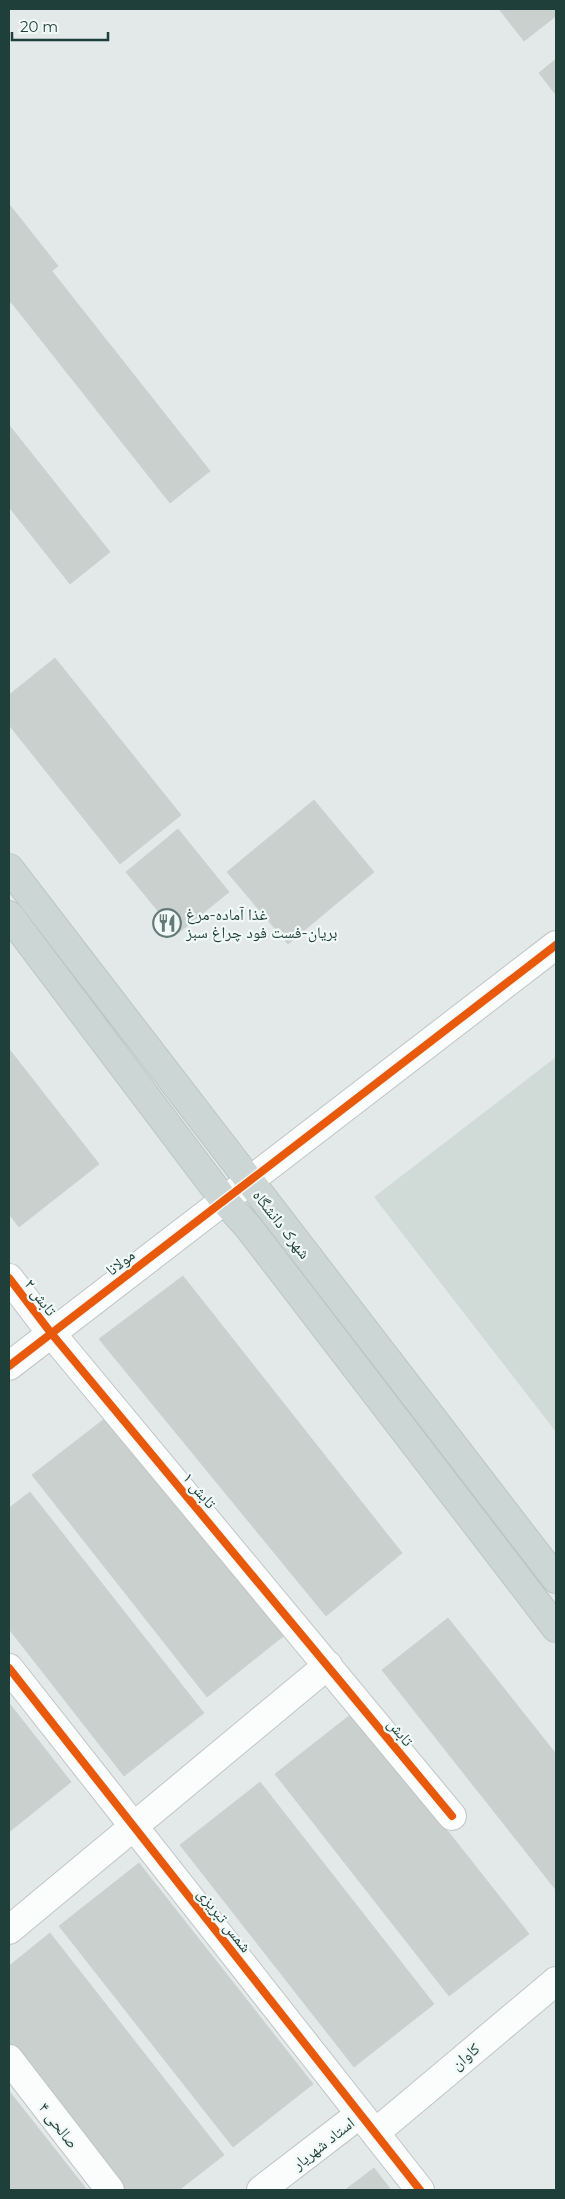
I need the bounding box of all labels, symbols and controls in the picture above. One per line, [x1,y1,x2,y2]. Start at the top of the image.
scale bar [12,10,109,42]
text: 20 m [20,17,58,36]
place label: غذا آماده-مرغ بریان-فست فود چراغ سبز [185,905,337,943]
restaurant icon: غذا آماده-مرغ بریان-فست فود چراغ سبز [152,908,182,938]
street label: شهرک دانشگاه [249,1186,314,1263]
street label: مولانا [102,1245,139,1280]
street label: تابش ۲ [20,1275,61,1320]
street label: تابش ۱ [178,1468,220,1513]
street label: تابش [383,1715,418,1751]
street label: شمس تبریزی [193,1884,256,1957]
street label: کاوان [447,2039,484,2075]
street label: صالحی ۴ [34,2099,82,2153]
street label: استاد شهریار [288,2113,358,2174]

